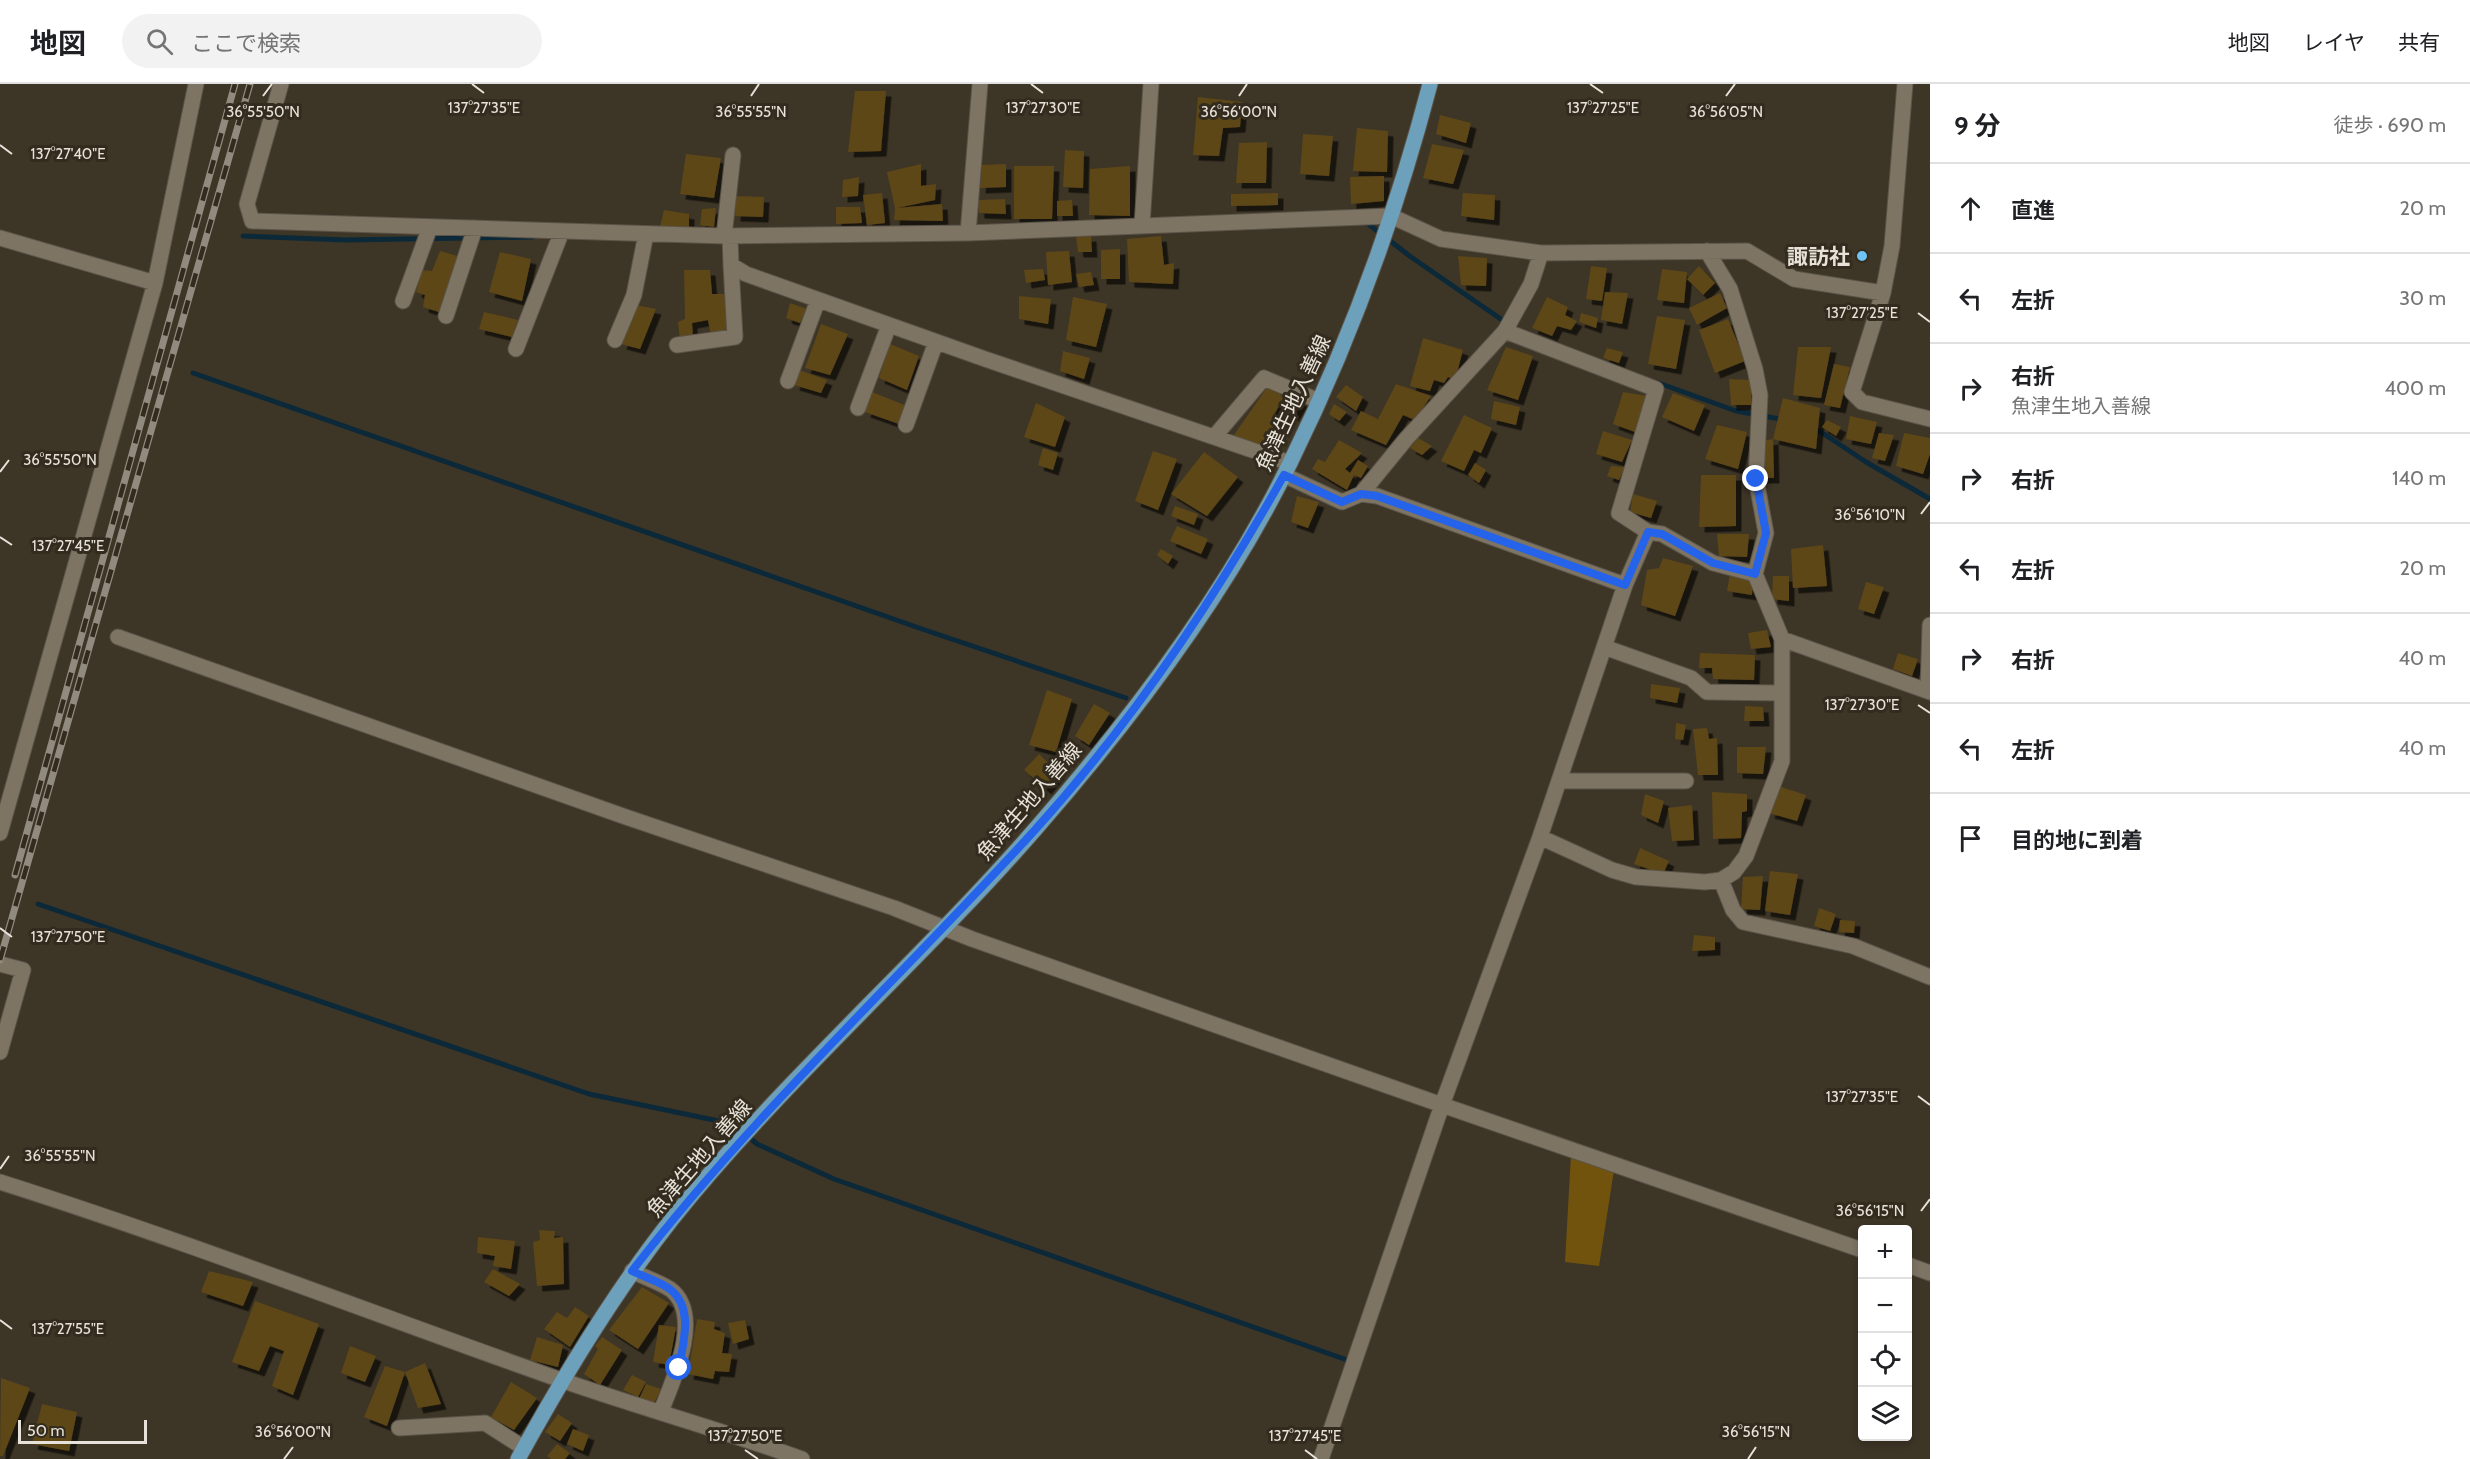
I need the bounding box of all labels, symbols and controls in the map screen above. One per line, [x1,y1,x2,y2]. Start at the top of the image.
search box [122,14,542,68]
icon: search [143,25,176,58]
text: 地図 [30,26,86,60]
text: ここで検索 [191,30,301,57]
text: 地図 [2228,30,2270,55]
text: レイヤ [2303,30,2365,55]
text: 共有 [2398,30,2440,55]
text: 137°27'35"E [448,99,520,117]
text: 137°27'30"E [1006,99,1080,117]
text: 137°27'25"E [1567,99,1639,117]
text: 36°55'50"N [226,103,300,121]
text: 36°55'55"N [715,103,787,121]
text: 36°56'00"N [1201,103,1277,121]
text: 36°56'05"N [1689,103,1763,121]
text: 9 分 [1954,110,2000,142]
text: 徒歩 · 690 m [2334,113,2446,137]
text: 137°27'40"E [31,145,105,163]
icon: ahead [1954,192,1987,225]
text: 20 m [2400,196,2446,220]
text: 直進 [2011,197,2055,224]
place label: 諏訪社 [1787,244,1850,269]
marker: 諏訪社 [1855,249,1869,263]
icon: left [1954,282,1987,315]
text: 30 m [2399,286,2446,310]
text: 左折 [2011,287,2055,314]
text: 137°27'25"E [1826,304,1898,322]
street label: 魚津生地入善線 [1251,331,1335,475]
text: 右折 [2011,363,2055,390]
icon: right [1954,372,1987,405]
text: 400 m [2384,376,2446,400]
text: 魚津生地入善線 [2011,394,2151,418]
text: 36°55'50"N [23,451,97,469]
icon: right [1954,462,1987,495]
route end [1742,465,1768,491]
text: 140 m [2392,466,2446,490]
text: 右折 [2011,467,2055,494]
text: 36°56'10"N [1835,506,1905,524]
text: 137°27'45"E [32,537,104,555]
icon: left [1954,552,1987,585]
text: 20 m [2400,556,2446,580]
text: 左折 [2011,557,2055,584]
icon: right [1954,642,1987,675]
text: 40 m [2398,646,2446,670]
text: 右折 [2011,647,2055,674]
text: 137°27'30"E [1825,696,1899,714]
icon: left [1954,732,1987,765]
text: 40 m [2398,736,2446,760]
street label: 魚津生地入善線 [971,737,1087,865]
text: 左折 [2011,737,2055,764]
icon: arrive [1954,822,1987,855]
text: 目的地に到着 [2011,827,2143,854]
text: 137°27'50"E [31,928,105,946]
text: 137°27'35"E [1826,1088,1898,1106]
street label: 魚津生地入善線 [641,1094,757,1222]
text: 36°55'55"N [24,1147,96,1165]
text: 36°56'15"N [1836,1202,1904,1220]
map controls [1858,1225,1912,1441]
button: + [1858,1225,1912,1279]
button: − [1858,1279,1912,1333]
text: 137°27'55"E [32,1320,104,1338]
button: locate [1858,1333,1912,1387]
route start [665,1354,691,1380]
button: layers [1858,1387,1912,1441]
scale bar [18,1417,147,1444]
text: 50 m [27,1421,64,1440]
text: 36°56'00"N [255,1423,331,1441]
text: 36°56'15"N [1722,1423,1790,1441]
text: 137°27'50"E [708,1427,782,1445]
text: 137°27'45"E [1269,1427,1341,1445]

